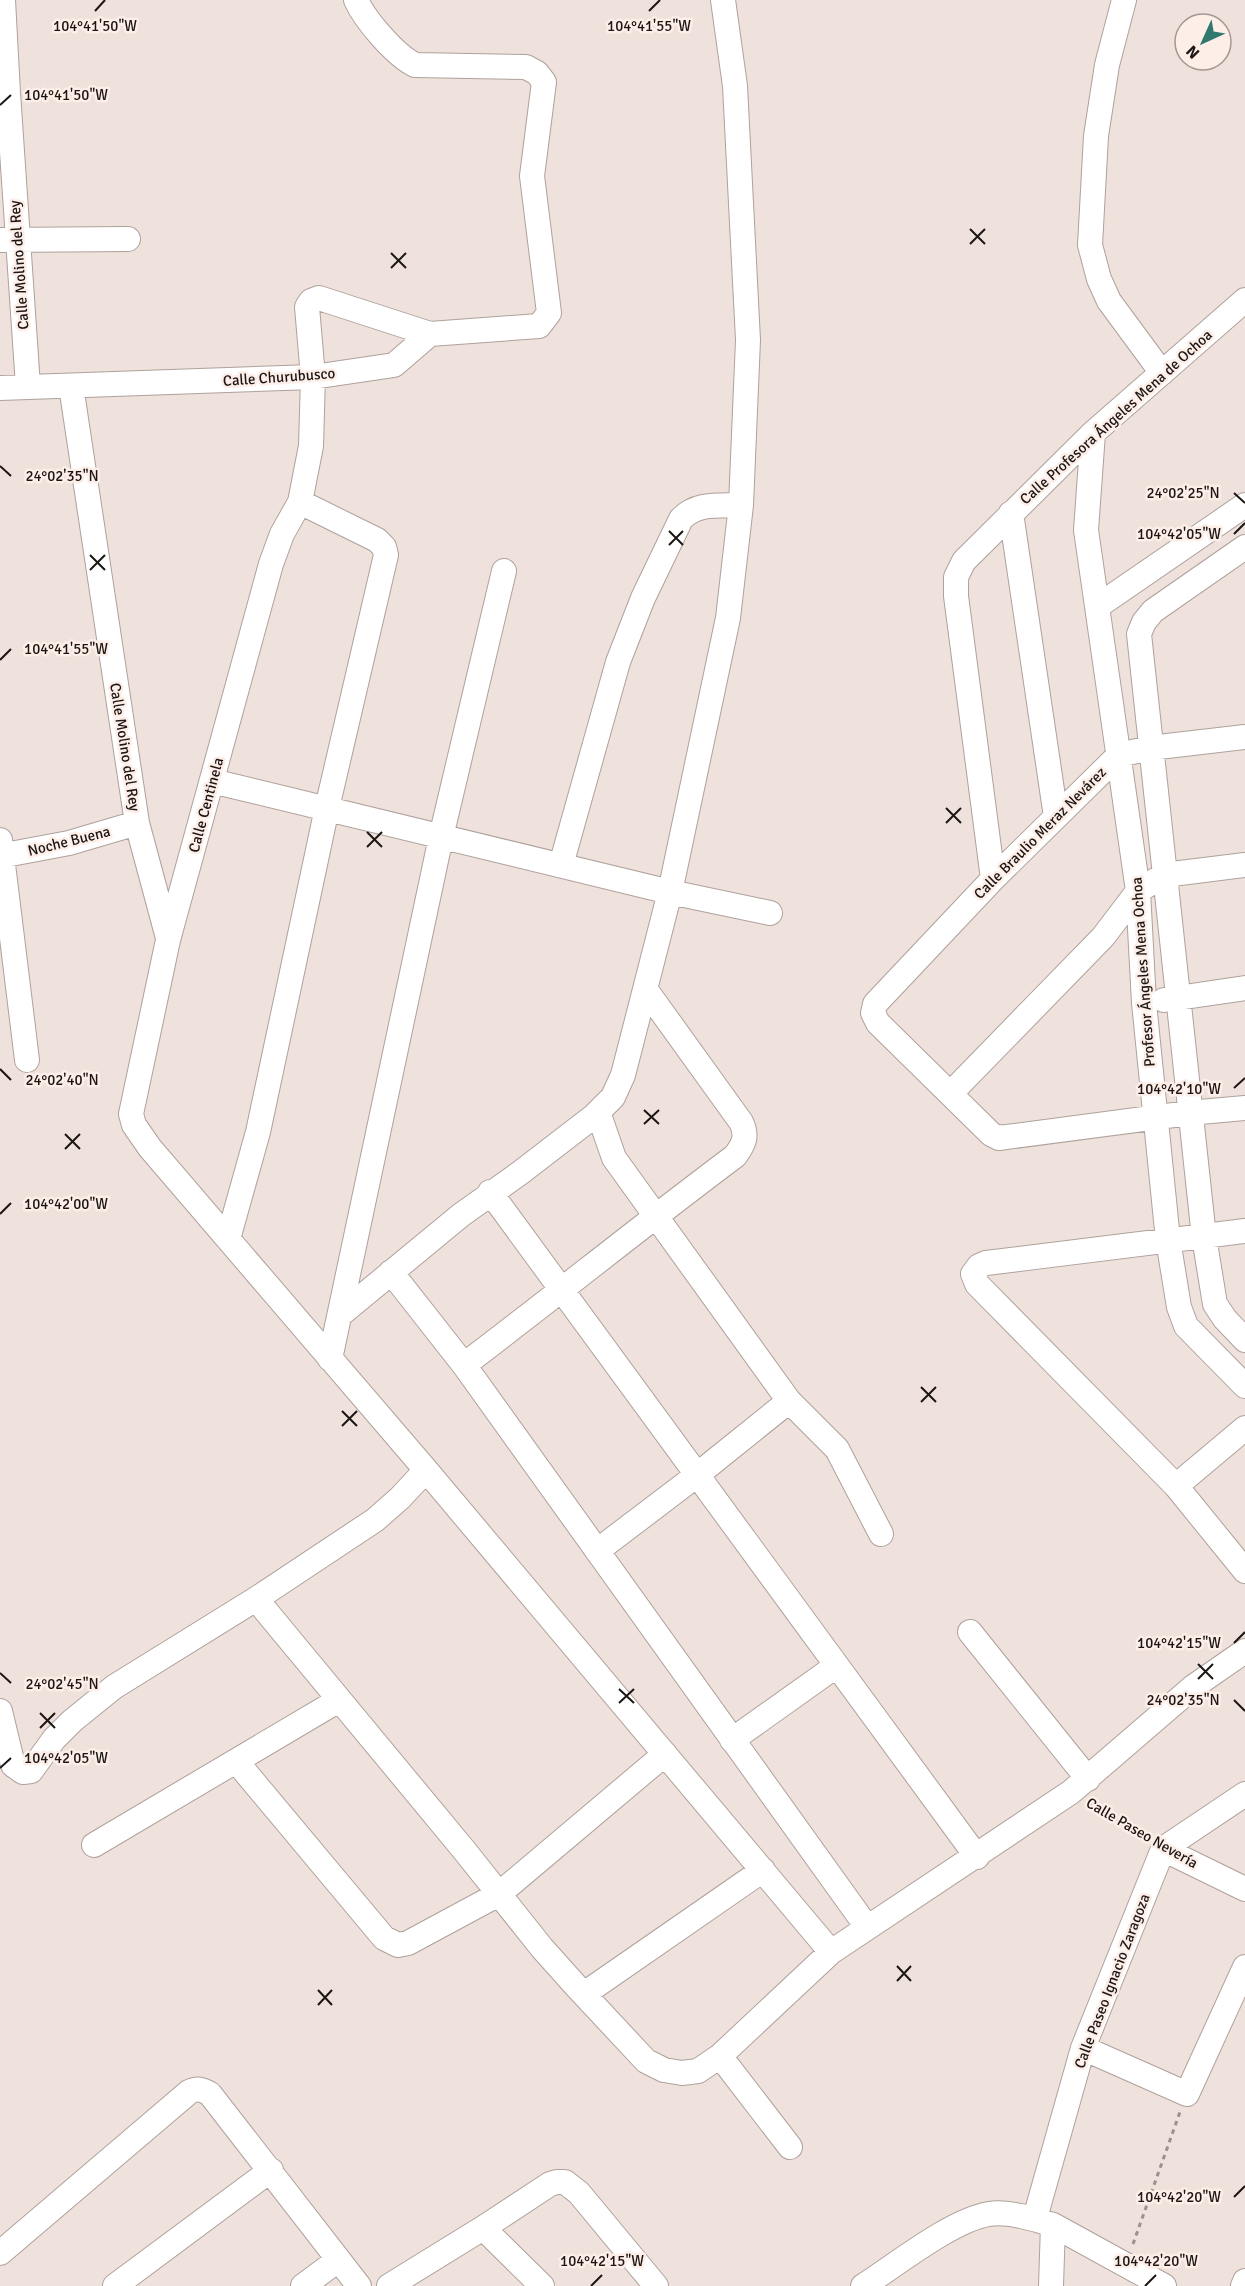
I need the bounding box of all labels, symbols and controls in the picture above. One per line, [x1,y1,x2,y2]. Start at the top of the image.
north arrow [1173,12,1233,72]
text: 104°41'50"W [53,17,137,35]
text: 104°41'55"W [607,17,691,35]
text: N [1182,41,1204,63]
text: 104°41'50"W [24,86,108,104]
street label: Calle Molino del Rey [5,200,33,330]
street label: Calle Profesora Ángeles Mena de Ochoa [1015,325,1216,508]
street label: Calle Churubusco [222,364,336,390]
text: 24°02'35"N [25,467,99,485]
text: 24°02'25"N [1146,484,1220,502]
text: 104°42'05"W [1137,525,1221,543]
text: 104°41'55"W [24,640,108,658]
street label: Calle Molino del Rey [106,682,144,812]
street label: Calle Centinela [185,756,227,854]
street label: Calle Braulio Meraz Nevárez [970,763,1110,903]
street label: Noche Buena [26,822,112,860]
street label: Profesor Ángeles Mena Ochoa [1126,876,1159,1068]
text: 24°02'40"N [25,1071,99,1089]
text: 104°42'10"W [1137,1080,1221,1098]
text: 104°42'00"W [24,1195,108,1213]
text: 104°42'15"W [1137,1634,1221,1652]
text: 24°02'45"N [25,1675,99,1693]
text: 24°02'35"N [1146,1691,1220,1709]
text: 104°42'05"W [24,1749,108,1767]
street label: Calle Paseo Nevería [1083,1794,1201,1872]
street label: Calle Paseo Ignacio Zaragoza [1070,1891,1154,2071]
text: 104°42'20"W [1137,2188,1221,2206]
text: 104°42'15"W [560,2252,644,2270]
text: 104°42'20"W [1114,2252,1198,2270]

